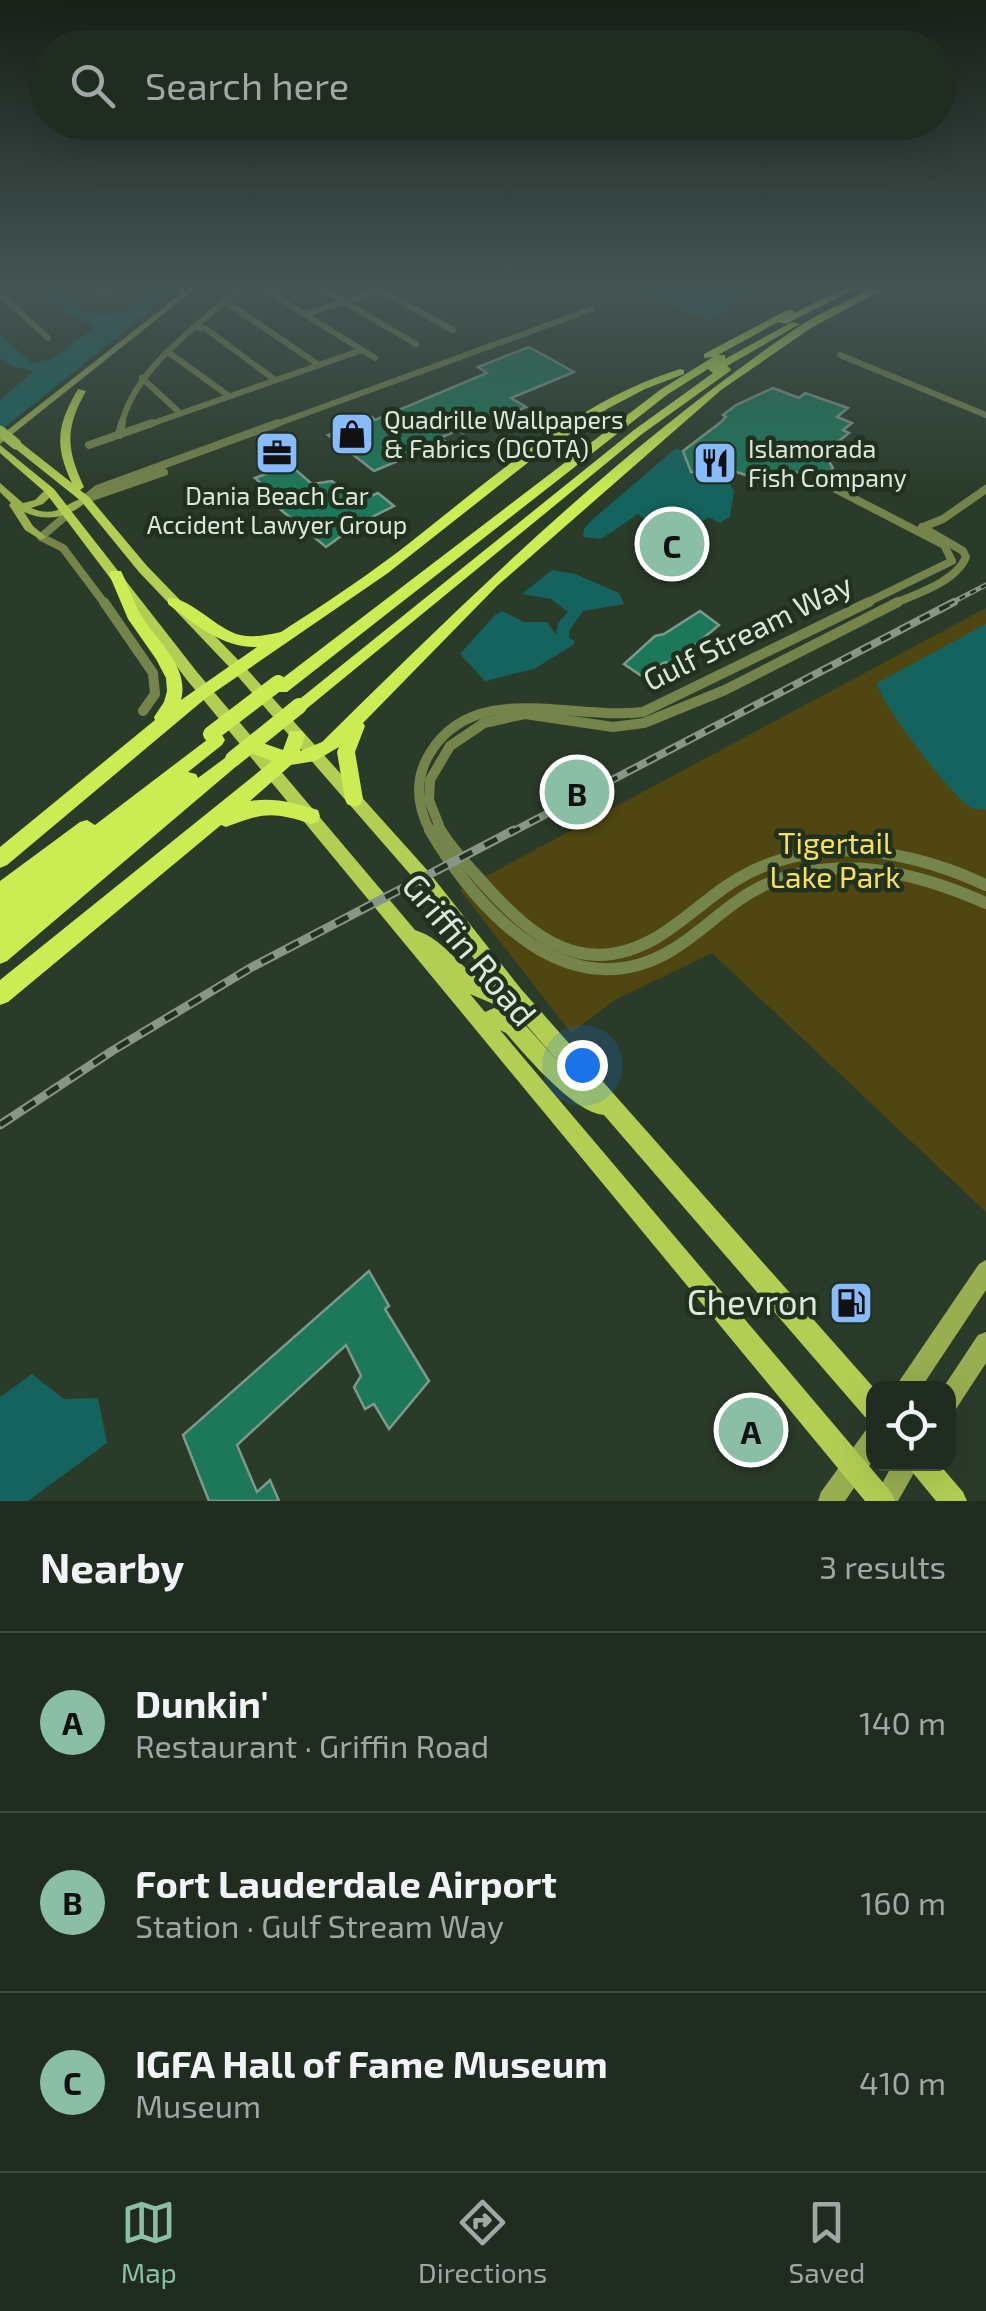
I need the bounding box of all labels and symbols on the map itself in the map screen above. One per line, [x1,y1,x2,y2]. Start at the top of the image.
place label: Quadrille Wallpapers & Fabrics (DCOTA) [384,404,624,463]
shop icon: Quadrille Wallpapers & Fabrics (DCOTA) [329,411,375,457]
office icon: Dania Beach Car Accident Lawyer Group [254,430,300,476]
place label: Islamorada Fish Company [748,433,907,492]
restaurant icon: Islamorada Fish Company [692,440,738,486]
place label: Dania Beach Car Accident Lawyer Group [147,480,407,539]
pin: C [640,506,704,582]
street label: Gulf Stream Way [637,565,857,697]
pin: B [544,754,610,830]
park label: Tigertail Lake Park [770,824,900,894]
street label: Griffin Road [395,864,546,1033]
your location [557,1040,608,1091]
place label: Chevron [687,1280,818,1322]
fuel station icon: Chevron [828,1280,874,1326]
pin: A [718,1392,784,1468]

